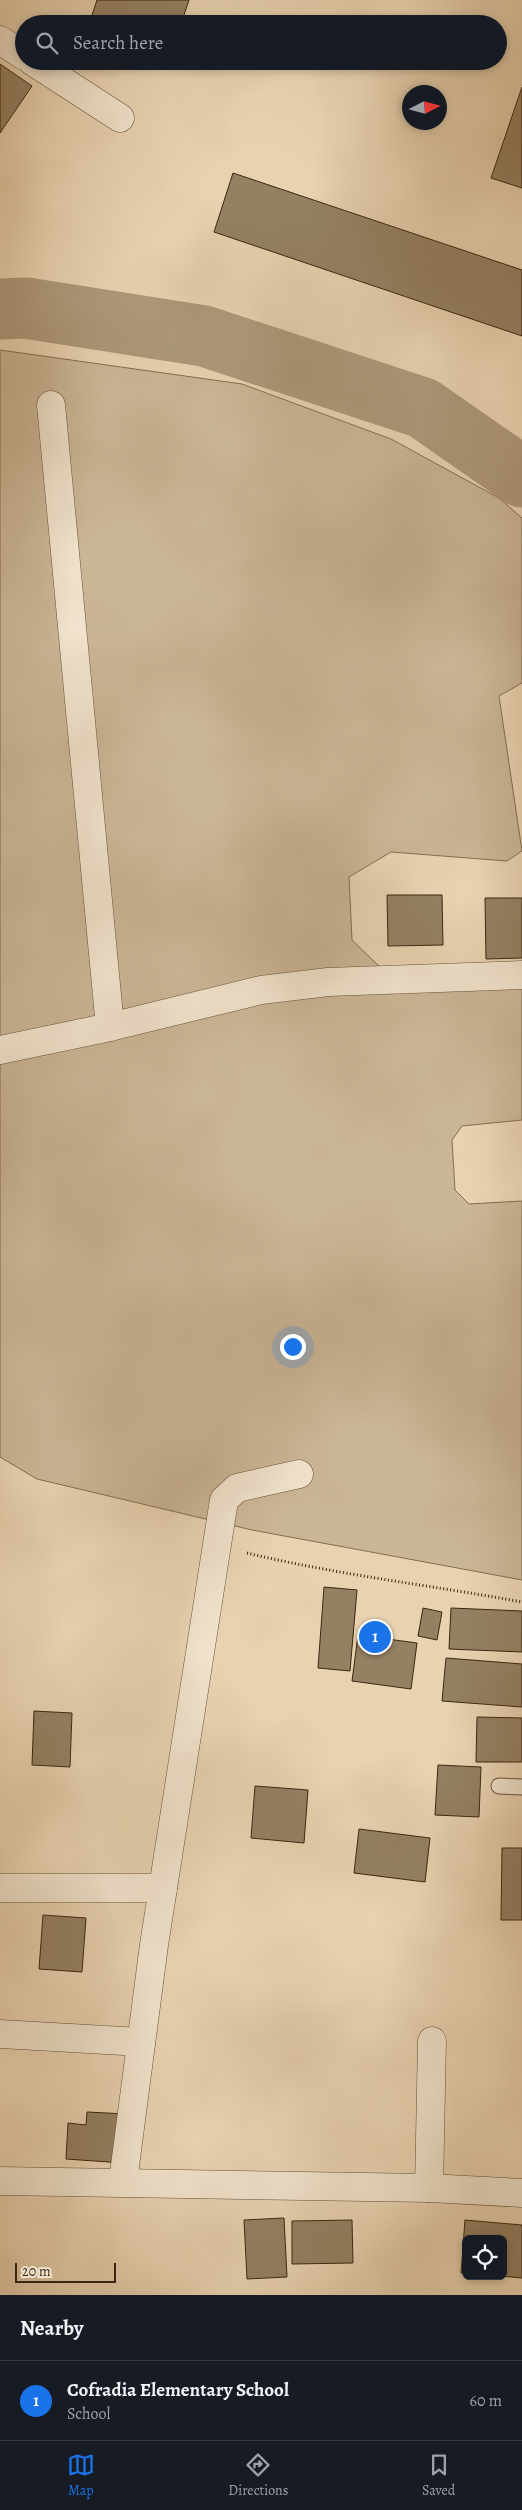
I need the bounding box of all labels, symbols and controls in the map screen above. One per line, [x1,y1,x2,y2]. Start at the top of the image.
search box [15,15,507,70]
icon: search [33,29,61,57]
text: Search here [73,30,163,56]
north arrow [402,85,447,130]
your location [280,1334,306,1360]
pin: 1 [359,1618,391,1656]
map controls [462,2235,507,2280]
button: locate [462,2235,507,2280]
scale bar [15,2260,116,2283]
text: 20 m [22,2262,51,2281]
text: Nearby [20,2314,83,2342]
text: Cofradia Elementary School [67,2377,289,2403]
text: 1 [33,2390,39,2412]
text: 60 m [470,2390,502,2412]
text: School [67,2403,110,2425]
tab: Map [67,2451,95,2500]
tab: Directions [228,2451,288,2500]
tab: Saved [422,2451,455,2500]

